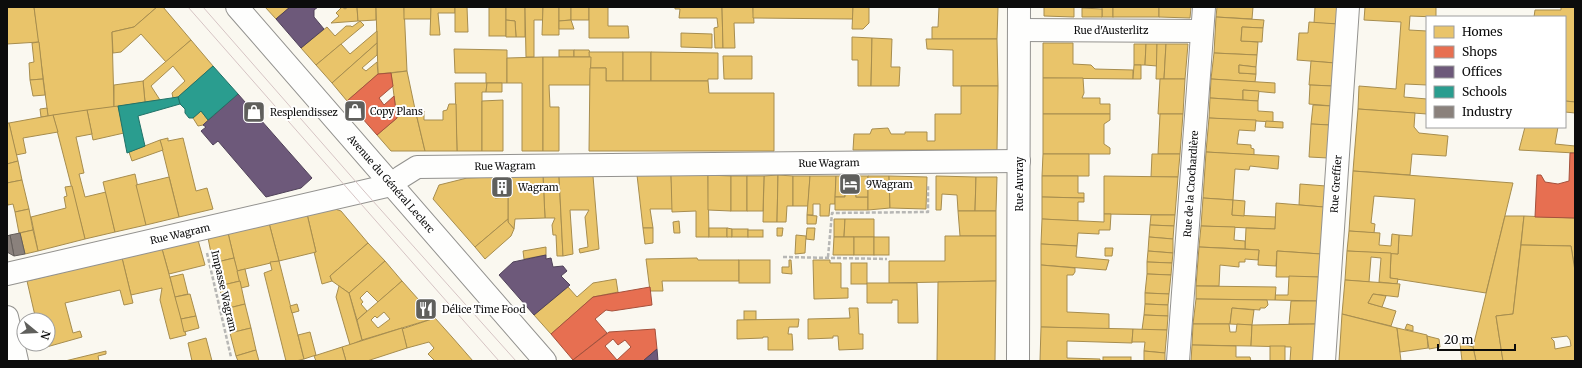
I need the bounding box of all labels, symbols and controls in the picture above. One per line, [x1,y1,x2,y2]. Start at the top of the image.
legend [1426,16,1566,128]
street label: Rue d'Austerlitz [1074,24,1149,37]
text: Homes [1462,24,1503,39]
text: Shops [1462,44,1497,59]
text: Offices [1462,64,1502,79]
text: Schools [1462,84,1507,99]
shop icon: Copy Plans [342,98,368,124]
shop icon: Resplendissez [241,99,267,125]
text: Industry [1462,104,1512,119]
place label: Copy Plans [370,105,423,118]
place label: Resplendissez [270,106,338,119]
street label: Rue de la Crochardière [1181,130,1201,238]
street label: Avenue du Général Leclerc [344,131,437,236]
street label: Rue Greffier [1327,154,1345,213]
street label: Rue Wagram [798,156,860,170]
street label: Rue Auvray [1013,156,1026,211]
street label: Rue Wagram [474,159,536,173]
hotel icon: 9Wagram [837,171,863,197]
building icon: Wagram [489,174,515,200]
place label: 9Wagram [866,178,913,191]
place label: Wagram [517,181,559,194]
street label: Rue Wagram [149,221,211,247]
street label: Impasse Wagram [208,249,240,333]
restaurant icon: Délice Time Food [413,296,439,322]
place label: Délice Time Food [442,303,525,316]
north arrow [16,312,56,352]
scale bar [1438,326,1515,352]
text: N [37,329,54,342]
text: 20 m [1444,332,1473,347]

